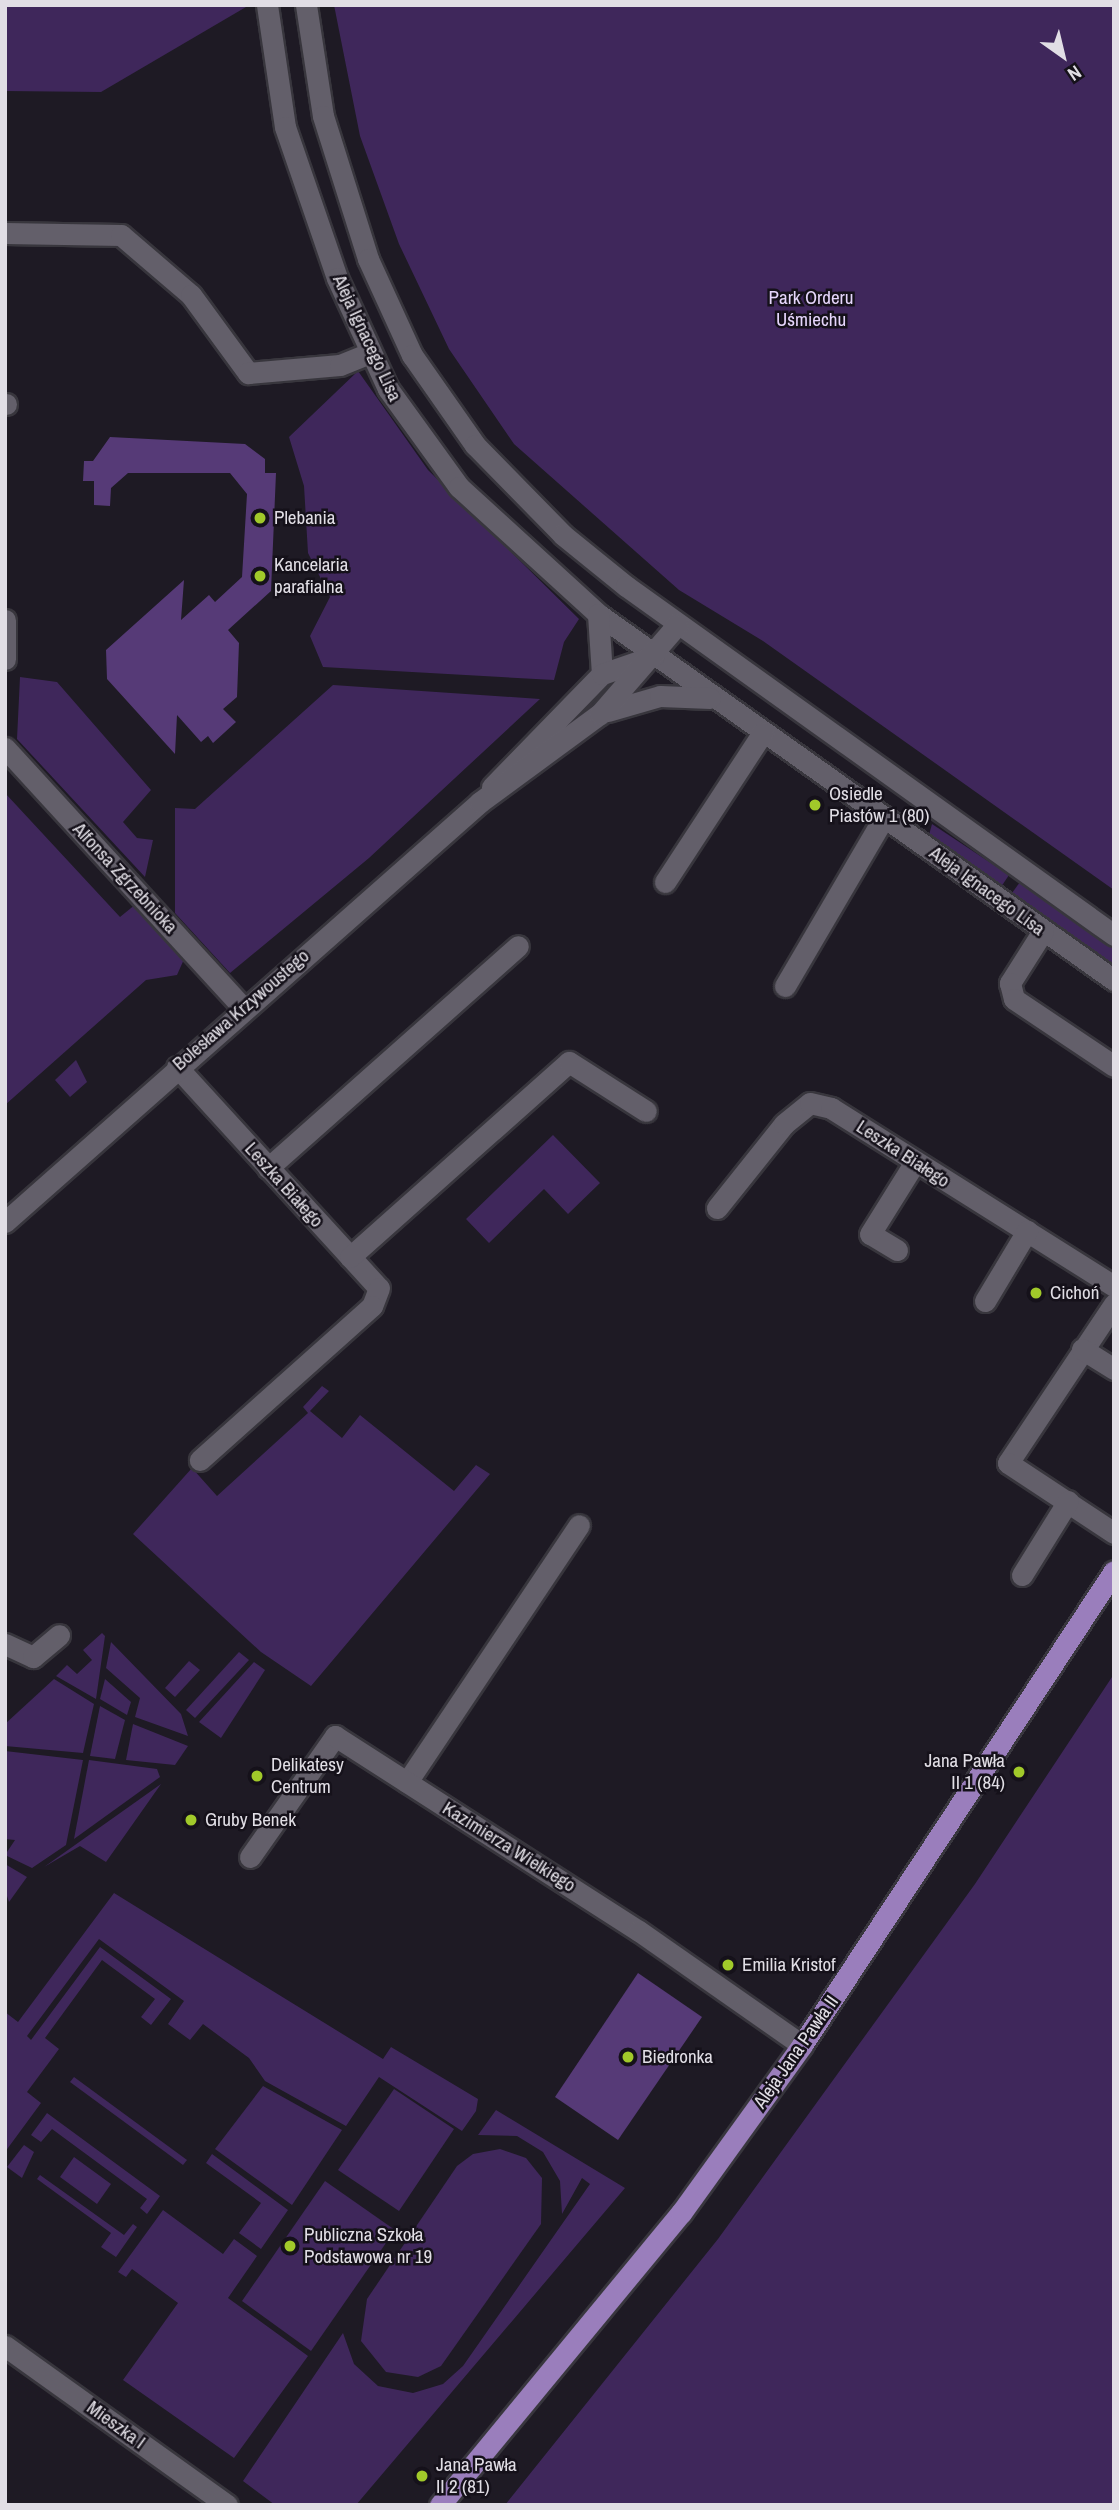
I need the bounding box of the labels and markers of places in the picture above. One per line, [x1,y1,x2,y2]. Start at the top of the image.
place label: Plebania [274,507,336,529]
marker: Plebania [252,510,268,526]
place label: Kancelaria parafialna [274,554,348,598]
marker: Kancelaria parafialna [252,568,268,584]
place label: Osiedle Piastów 1 (80) [829,783,929,827]
marker: Osiedle Piastów 1 (80) [807,797,823,813]
place label: Cichoń [1050,1282,1099,1304]
marker: Cichoń [1028,1285,1044,1301]
place label: Jana Pawła II 1 (84) [924,1750,1005,1794]
place label: Delikatesy Centrum [271,1754,344,1798]
marker: Jana Pawła II 1 (84) [1011,1764,1027,1780]
marker: Delikatesy Centrum [249,1768,265,1784]
place label: Gruby Benek [205,1809,296,1831]
marker: Gruby Benek [183,1812,199,1828]
place label: Emilia Kristof [742,1954,836,1976]
marker: Emilia Kristof [720,1957,736,1973]
place label: Biedronka [642,2046,713,2068]
marker: Biedronka [620,2049,636,2065]
place label: Publiczna Szkoła Podstawowa nr 19 [304,2224,432,2268]
marker: Publiczna Szkoła Podstawowa nr 19 [282,2238,298,2254]
place label: Jana Pawła II 2 (81) [436,2454,517,2498]
marker: Jana Pawła II 2 (81) [414,2468,430,2484]

